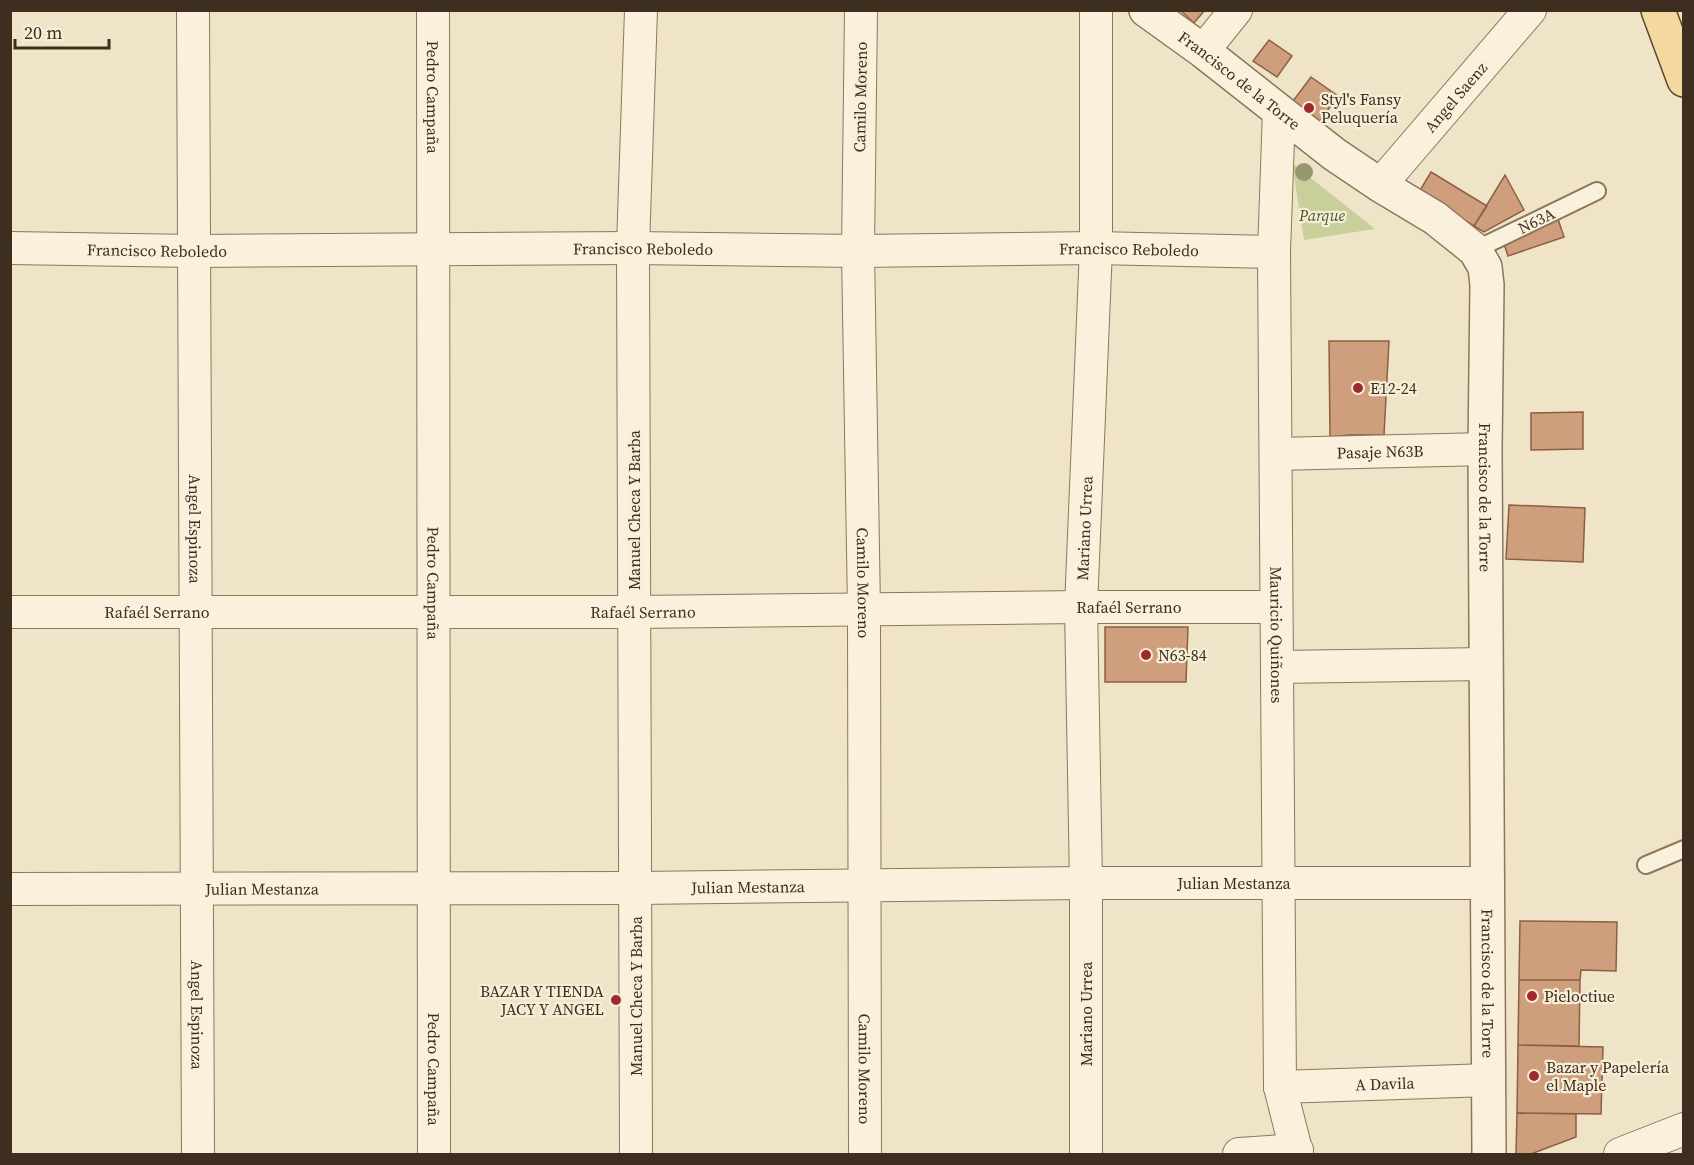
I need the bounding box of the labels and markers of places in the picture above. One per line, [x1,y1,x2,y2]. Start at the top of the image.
place label: Styl's Fansy Peluquería [1321,88,1402,128]
marker: Styl's Fansy Peluquería [1302,101,1316,115]
place label: E12-24 [1370,377,1417,399]
marker: E12-24 [1351,381,1365,395]
place label: N63-84 [1158,644,1207,666]
marker: N63-84 [1139,648,1153,662]
place label: BAZAR Y TIENDA JACY Y ANGEL [480,980,604,1020]
place label: Pieloctiue [1544,985,1615,1007]
marker: Pieloctiue [1525,989,1539,1003]
marker: BAZAR Y TIENDA JACY Y ANGEL [609,993,623,1007]
place label: Bazar y Papelería el Maple [1546,1056,1670,1096]
marker: Bazar y Papelería el Maple [1527,1069,1541,1083]

